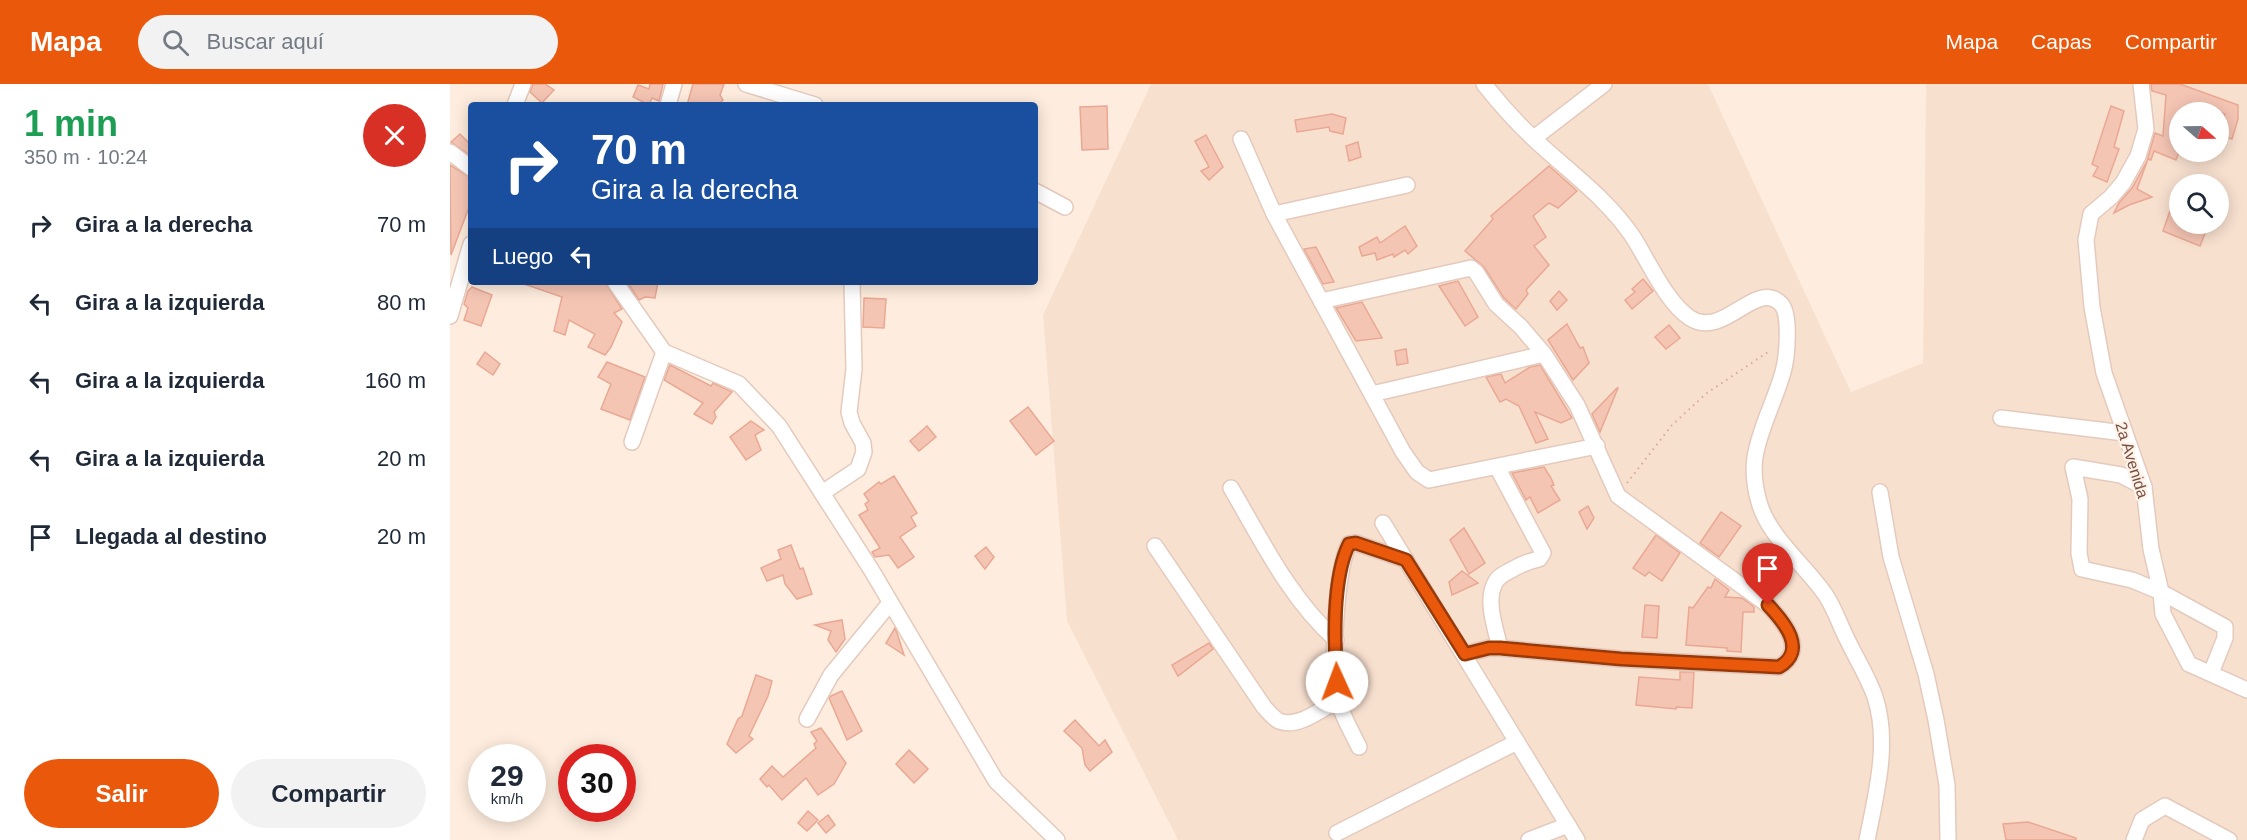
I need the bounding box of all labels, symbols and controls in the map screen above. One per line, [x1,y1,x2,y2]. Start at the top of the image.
search box [138,15,558,69]
text: Mapa [30,26,102,57]
icon: search [159,26,192,59]
text: Buscar aquí [207,29,324,54]
text: Mapa [1946,30,1998,53]
text: Capas [2031,30,2092,53]
text: Compartir [2125,30,2217,53]
north arrow [2169,102,2229,162]
map controls [2169,102,2229,234]
text: 1 min [24,103,118,144]
button: close [363,104,426,167]
icon: right [492,126,570,204]
text: 70 m [591,126,687,173]
text: 350 m · 10:24 [24,146,147,168]
button: search [2169,174,2229,234]
text: Gira a la derecha [591,175,798,205]
icon: right [24,209,57,242]
text: Gira a la derecha [75,212,252,237]
text: 70 m [377,212,426,237]
icon: left [565,240,598,273]
text: Luego [492,244,553,269]
icon: left [24,287,57,320]
text: Gira a la izquierda [75,290,265,315]
text: 80 m [377,290,426,315]
icon: left [24,365,57,398]
text: Gira a la izquierda [75,368,265,393]
text: 160 m [365,368,426,393]
street label: 2a Avenida [2112,420,2152,500]
icon: left [24,443,57,476]
text: Gira a la izquierda [75,446,265,471]
text: 20 m [377,446,426,471]
icon: arrive [24,521,57,554]
text: Llegada al destino [75,524,267,549]
text: 20 m [377,524,426,549]
pin [1742,543,1793,605]
icon: arrive [1751,552,1784,585]
position arrow [1305,650,1369,714]
speed limit sign: 30 [558,744,636,822]
button: Salir [24,759,219,828]
button: Compartir [231,759,426,828]
text: 29 [490,759,524,792]
text: km/h [491,790,523,807]

